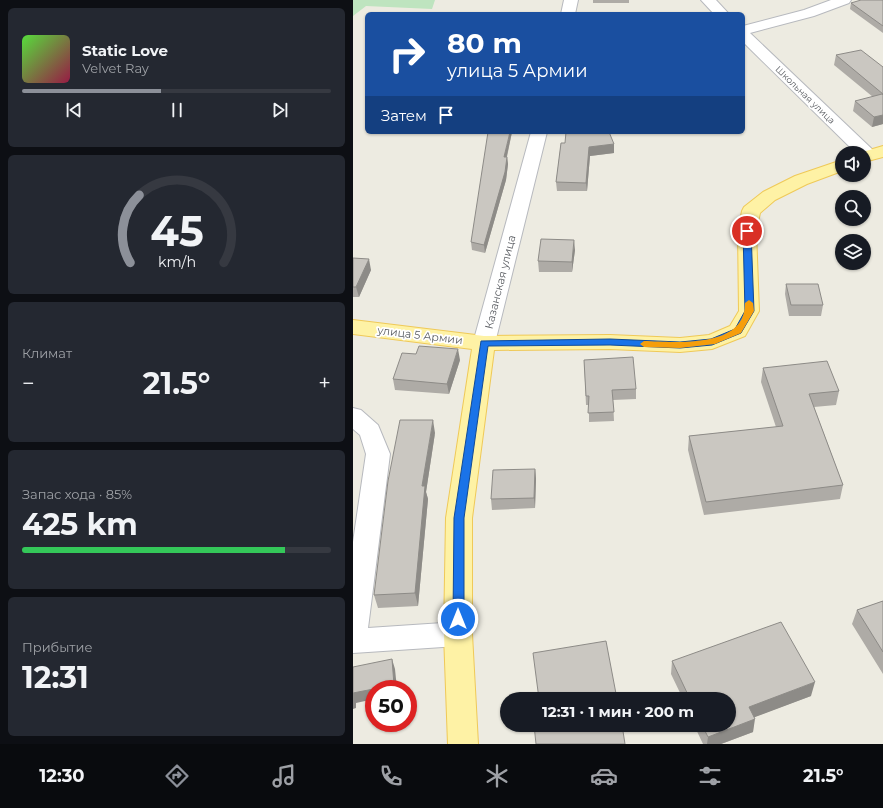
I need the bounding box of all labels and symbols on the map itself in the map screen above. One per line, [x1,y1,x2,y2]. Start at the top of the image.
street label: Школьная улица [773,63,837,126]
pin [730,214,764,248]
street label: Казанская улица [482,234,518,330]
street label: улица 5 Армии [376,323,463,347]
position arrow [437,598,479,640]
speed limit sign: 50 [365,680,417,732]

